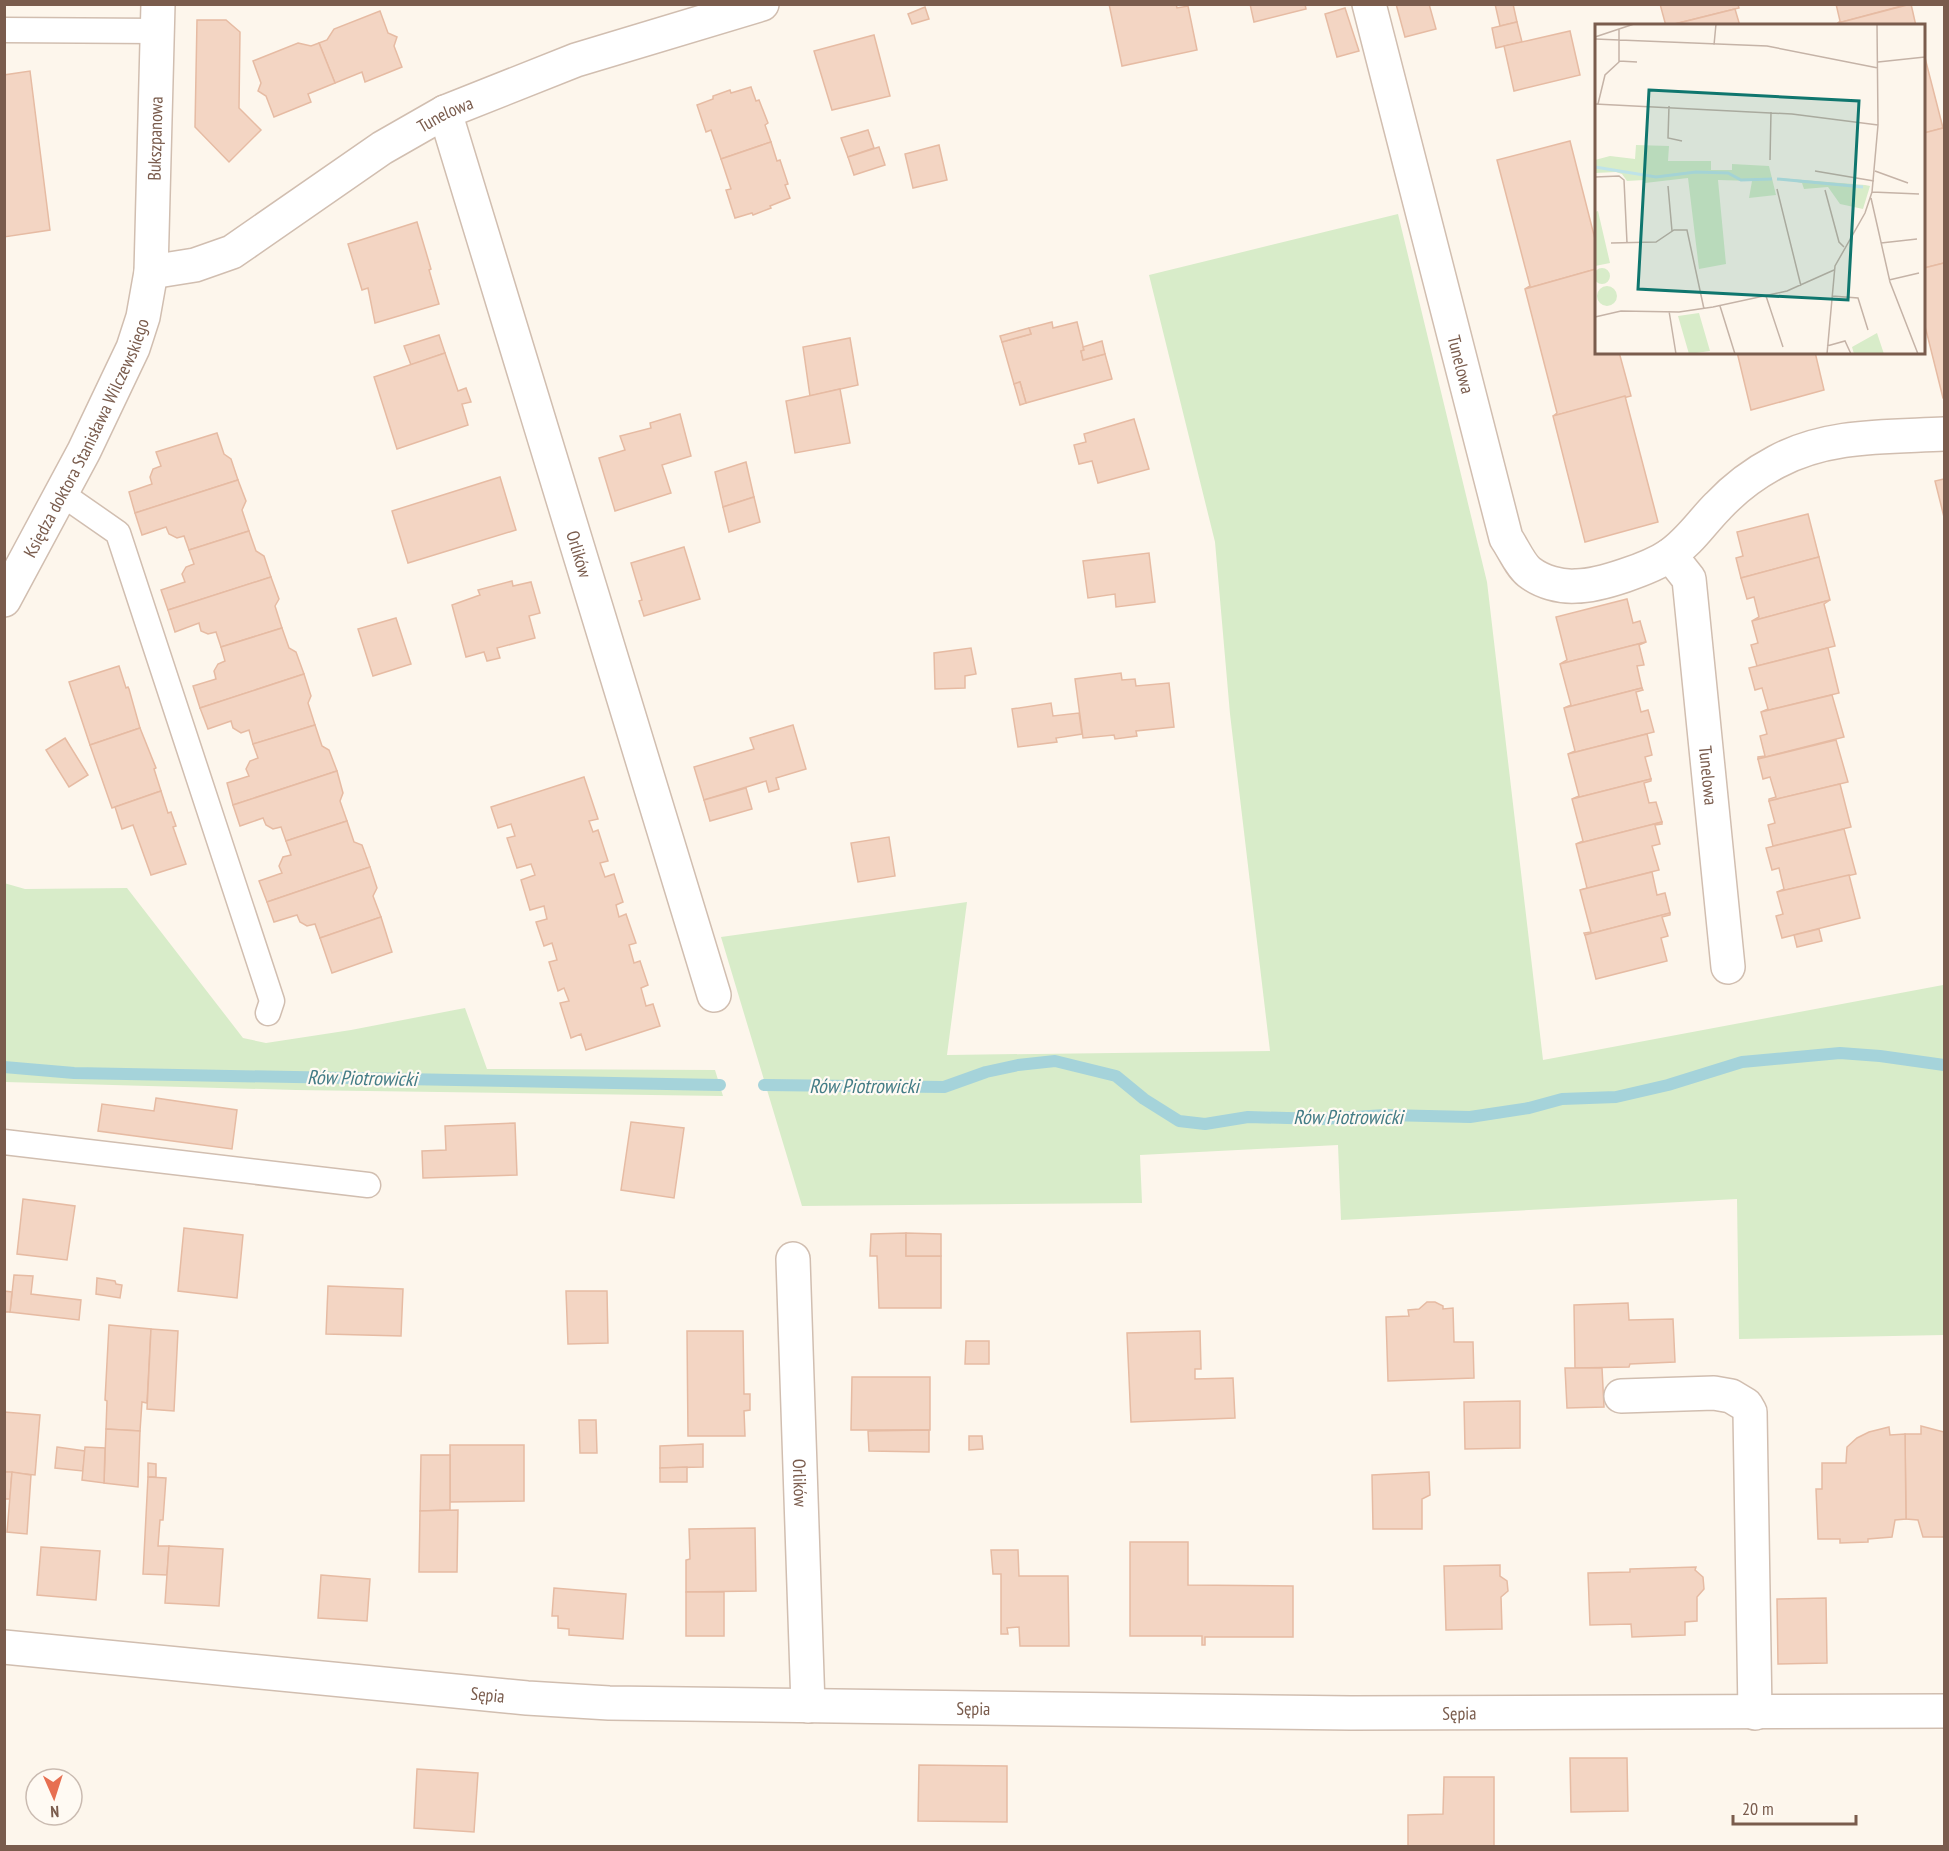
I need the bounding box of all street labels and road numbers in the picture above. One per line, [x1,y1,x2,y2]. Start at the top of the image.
street label: Tunelowa [413,91,476,137]
street label: Bukszpanowa [142,96,167,181]
street label: Księdza doktora Stanisława Wilczewskiego [18,315,153,561]
street label: Tunelowa [1443,333,1480,396]
street label: Orlików [562,528,598,581]
street label: Tunelowa [1694,745,1723,806]
street label: Orlików [788,1459,813,1508]
street label: Sępia [470,1681,506,1707]
street label: Sępia [956,1696,991,1720]
street label: Sępia [1442,1701,1476,1724]

